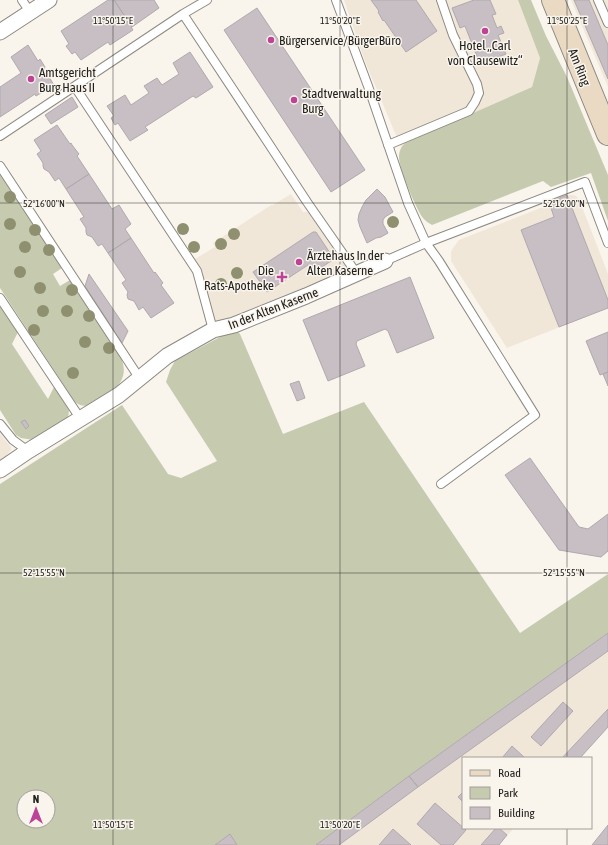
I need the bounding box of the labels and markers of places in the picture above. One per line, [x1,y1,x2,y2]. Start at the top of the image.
marker: Hotel „Carl von Clausewitz“ [480,26,490,36]
place label: Bürgerservice/BürgerBüro [279,33,401,48]
marker: Bürgerservice/BürgerBüro [266,35,276,45]
place label: Hotel „Carl von Clausewitz“ [447,38,523,68]
place label: Amtsgericht Burg Haus II [39,65,96,95]
marker: Amtsgericht Burg Haus II [26,74,36,84]
place label: Stadtverwaltung Burg [302,86,382,116]
marker: Stadtverwaltung Burg [289,95,299,105]
place label: Ärztehaus In der Alten Kaserne [307,248,384,278]
marker: Ärztehaus In der Alten Kaserne [294,257,304,267]
place label: Die Rats-Apotheke [204,263,274,293]
marker: Die Rats-Apotheke [277,272,287,282]

